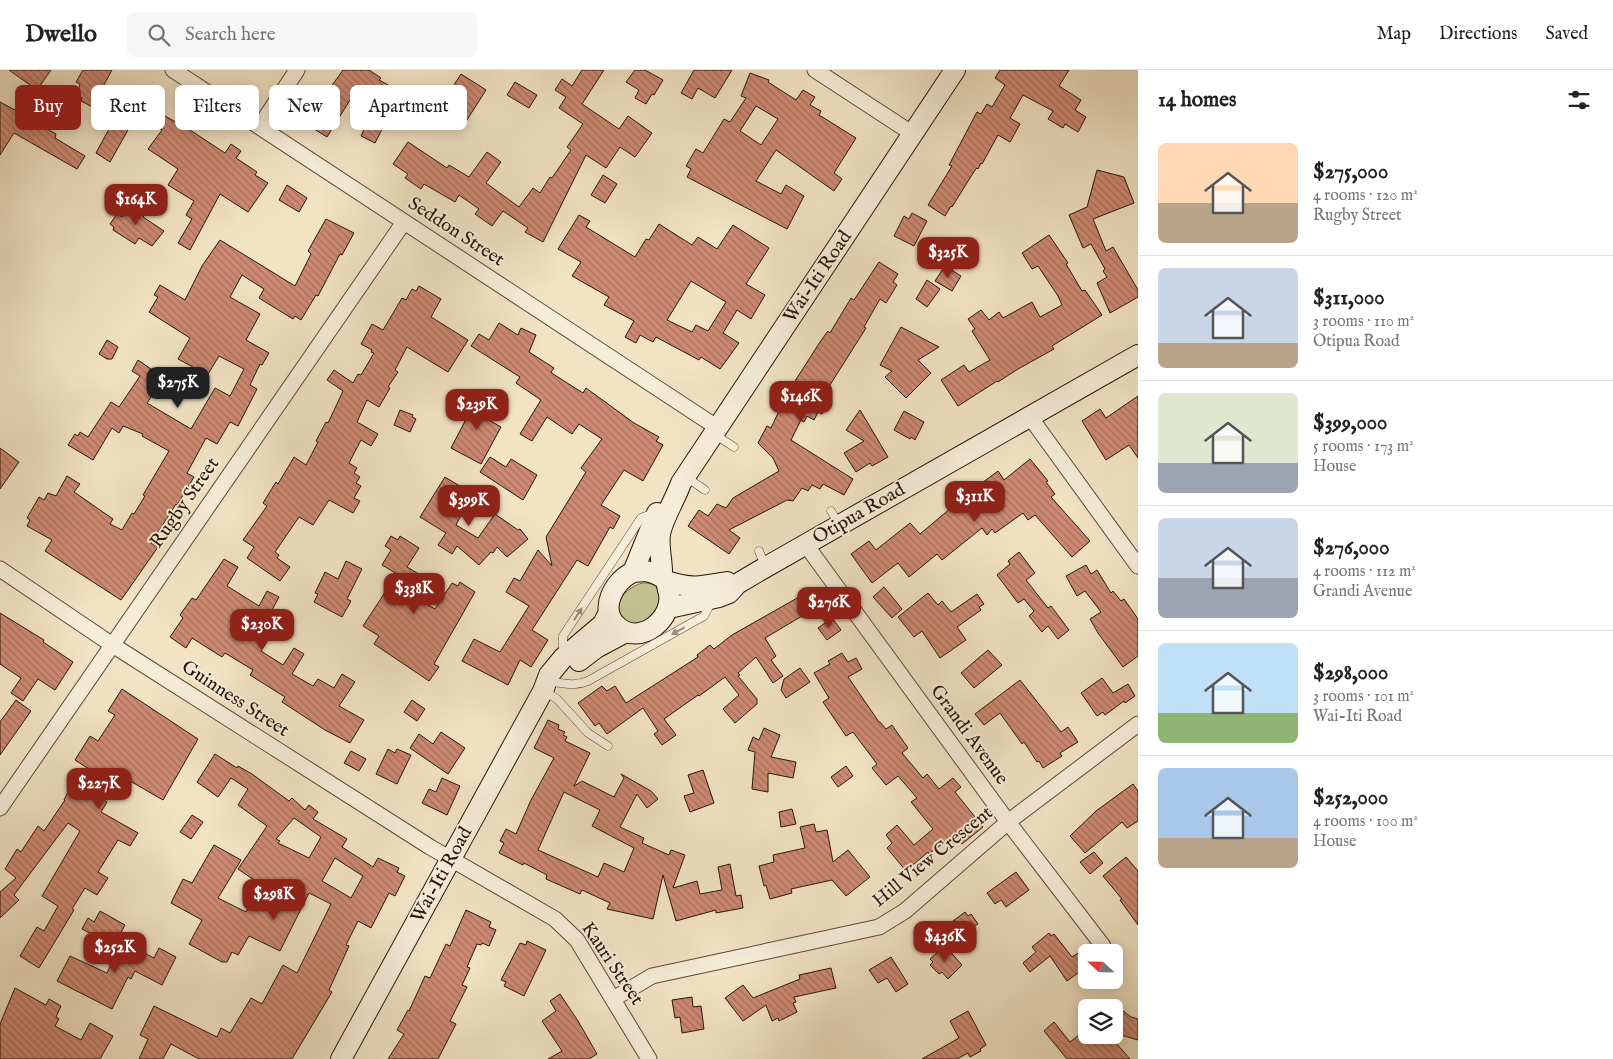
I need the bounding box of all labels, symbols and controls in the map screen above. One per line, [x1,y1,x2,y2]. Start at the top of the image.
search box [127,12,477,57]
text: Dwello [25,19,97,50]
icon: search [145,21,173,49]
text: Search here [185,23,275,47]
text: Map [1377,23,1411,46]
text: Directions [1439,23,1517,46]
text: Saved [1545,23,1588,46]
chip: Buy [15,85,81,130]
chip: Rent [91,85,165,130]
chip: Filters [175,85,259,130]
chip: New [269,85,340,130]
chip: Apartment [350,85,467,130]
icon: filters [1565,86,1593,114]
text: 14 homes [1158,87,1236,114]
text: $275,000 [1313,159,1388,186]
icon: home [1198,163,1258,223]
pin: $164K [101,184,171,226]
text: 4 rooms · 120 m² [1313,186,1418,206]
text: $164K [116,190,156,210]
street label: Seddon Street [403,192,509,272]
text: Rugby Street [1313,206,1402,226]
street label: Wai-Iti Road [778,226,858,328]
pin: $325K [913,236,983,279]
text: $325K [928,243,968,263]
text: $311,000 [1313,285,1385,312]
icon: home [1198,288,1258,348]
text: 3 rooms · 110 m² [1313,312,1414,332]
text: Otipua Road [1313,332,1399,352]
pin: $275K [143,366,213,409]
text: $275K [157,373,199,393]
pin: $146K [766,380,836,423]
text: $146K [781,387,821,407]
pin: $239K [442,388,512,431]
text: $239K [457,395,497,415]
text: $399,000 [1313,410,1387,437]
icon: home [1198,413,1258,473]
text: 5 rooms · 173 m² [1313,437,1414,457]
street label: Rugby Street [145,453,225,553]
text: House [1313,457,1356,477]
street label: Otipua Road [809,478,910,550]
pin: $311K [940,480,1010,523]
pin: $399K [434,484,504,527]
text: $311K [956,487,994,507]
text: $399K [449,491,489,511]
text: $276,000 [1313,535,1389,562]
icon: home [1198,538,1258,598]
text: 4 rooms · 112 m² [1313,562,1416,582]
pin: $338K [379,572,449,615]
text: $338K [395,579,433,599]
text: Grandi Avenue [1313,582,1412,602]
pin: $276K [794,586,864,629]
text: $276K [808,593,850,613]
one-way arrow [573,607,583,621]
pin: $230K [227,608,297,651]
text: $230K [241,615,283,635]
one-way arrow [671,626,685,635]
street label: Guinness Street [177,655,294,743]
text: $298,000 [1313,660,1388,687]
icon: home [1198,663,1258,723]
street label: Grandi Avenue [925,680,1013,790]
text: 3 rooms · 101 m² [1313,687,1414,707]
text: Wai-Iti Road [1313,707,1402,727]
pin: $227K [64,768,134,810]
text: $227K [78,774,120,794]
text: $252,000 [1313,785,1388,812]
icon: home [1198,788,1258,848]
street label: Hill View Crescent [868,801,998,913]
text: 4 rooms · 100 m² [1313,812,1418,832]
street label: Wai-Iti Road [406,822,479,927]
text: House [1313,832,1356,852]
pin: $298K [239,878,309,921]
text: $298K [253,885,295,905]
street label: Kauri Street [575,918,649,1011]
pin: $436K [910,920,980,963]
text: $436K [925,927,966,947]
pin: $252K [80,932,150,974]
text: $252K [94,938,136,958]
north arrow [1078,944,1122,989]
map controls [1078,944,1123,1044]
button: layers [1078,999,1123,1044]

